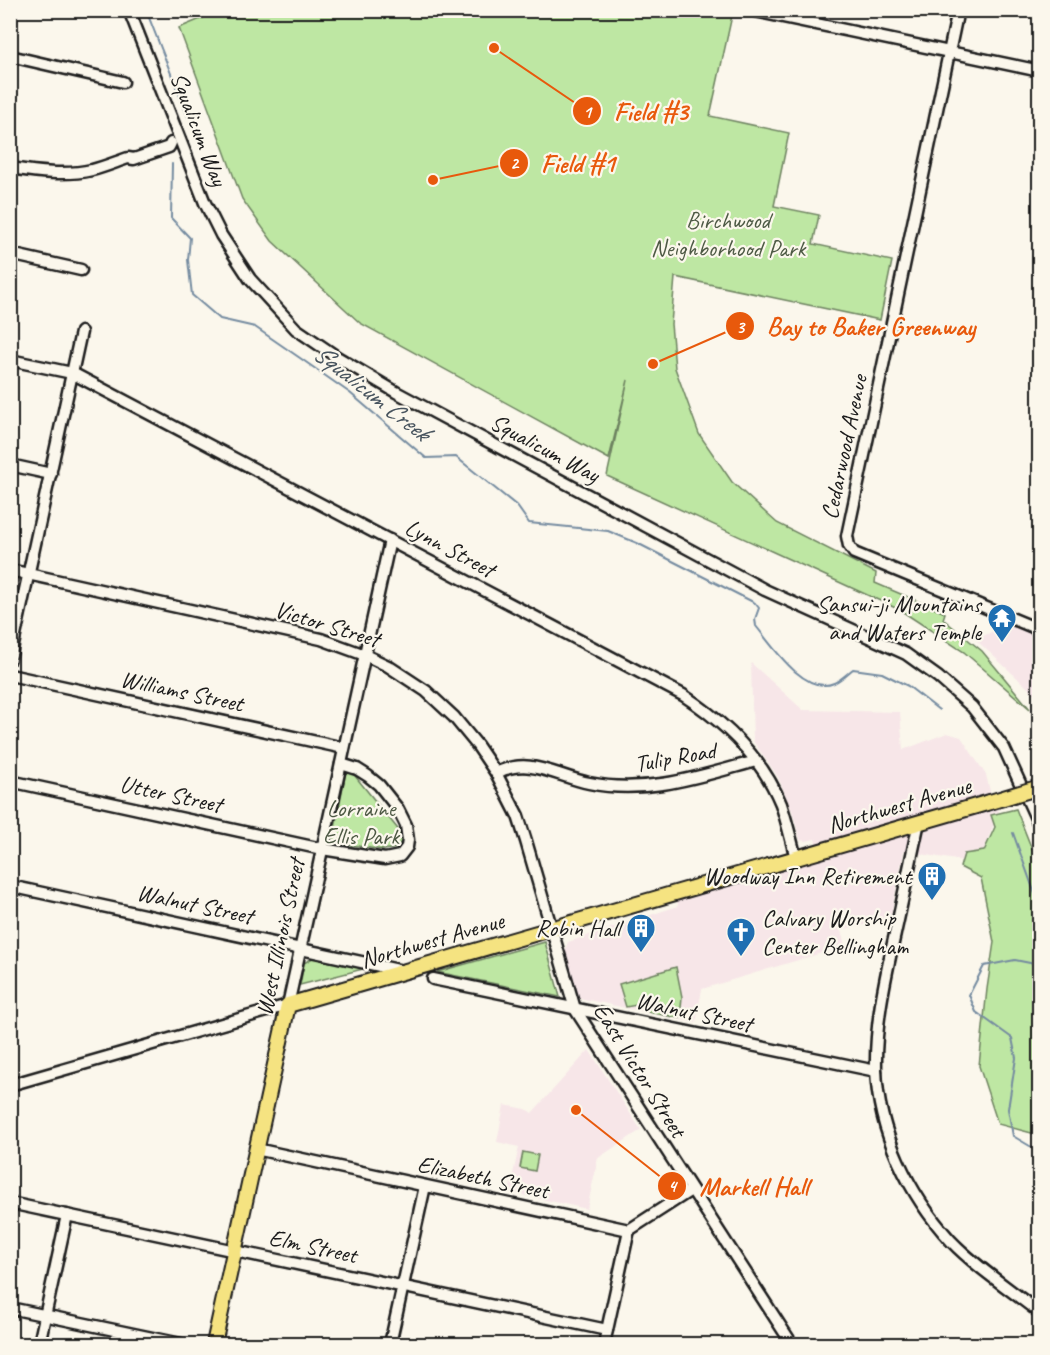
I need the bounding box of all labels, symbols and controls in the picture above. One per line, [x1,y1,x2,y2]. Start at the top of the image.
street label: Squalicum Way [164,68,235,192]
callout: Field #3 [572,89,700,133]
text: Field #3 [614,95,690,128]
text: 1 [583,101,593,123]
callout: Field #1 [499,141,627,185]
text: Field #1 [541,147,618,180]
text: 2 [510,152,520,174]
park label: Birchwood Neighborhood Park [651,205,807,263]
callout: Bay to Baker Greenway [725,304,987,348]
text: Bay to Baker Greenway [767,310,977,343]
text: 3 [736,316,746,338]
water label: Squalicum Creek [307,337,441,452]
street label: Cedarwood Avenue [814,370,874,522]
street label: Squalicum Way [485,407,606,490]
street label: Lynn Street [400,512,503,585]
place label: Sansui-ji Mountains and Waters Temple [816,589,983,647]
street label: Victor Street [271,594,386,655]
temple icon: Sansui-ji Mountains and Waters Temple [986,602,1018,644]
street label: Williams Street [118,663,248,719]
street label: Tulip Road [632,735,721,779]
street label: Utter Street [117,769,228,820]
street label: Northwest Avenue [824,770,976,840]
park label: Lorraine Ellis Park [323,793,401,851]
street label: West Illinois Street [249,853,312,1018]
building icon: Woodway Inn Retirement [916,860,948,902]
place label: Woodway Inn Retirement [704,861,913,891]
street label: Walnut Street [134,877,259,932]
place label: Calvary Worship Center Bellingham [762,903,909,961]
street label: Northwest Avenue [357,905,509,975]
building icon: Robin Hall [625,912,657,954]
place label: Robin Hall [536,913,624,943]
church icon: Calvary Worship Center Bellingham [725,916,757,958]
street label: Walnut Street [633,985,758,1040]
street label: East Victor Street [587,997,694,1145]
street label: Elizabeth Street [415,1148,553,1206]
callout: Markell Hall [657,1164,820,1208]
text: Markell Hall [700,1170,814,1203]
text: 4 [668,1175,678,1197]
street label: Elm Street [266,1222,362,1270]

